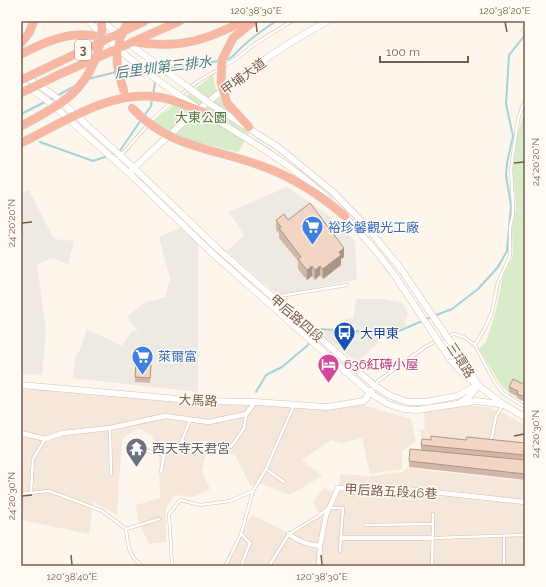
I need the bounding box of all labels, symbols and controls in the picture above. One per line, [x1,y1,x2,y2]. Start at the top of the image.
text: 120°38'30"E [230,5,282,16]
text: 120°38'20"E [479,5,531,16]
scale bar [380,38,468,64]
road number: 3 [75,40,91,60]
text: 100 m [386,45,420,59]
water label: 后里圳第三排水 [113,53,214,81]
street label: 甲埔大道 [218,55,269,98]
park label: 大東公園 [175,110,227,125]
text: 24°20'20"N [530,138,541,186]
text: 24°20'20"N [6,199,17,247]
supermarket icon: 裕珍馨觀光工廠 [299,214,325,247]
place label: 裕珍馨觀光工廠 [328,220,419,235]
street label: 甲后路四段 [267,291,326,345]
bus stop icon: 大甲東 [331,320,357,353]
place label: 大甲東 [360,326,399,341]
street label: 三環路 [444,340,477,381]
supermarket icon: 萊爾富 [130,343,156,376]
place label: 萊爾富 [158,349,197,364]
hotel icon: 636紅磚小屋 [316,351,342,384]
place label: 636紅磚小屋 [344,357,419,372]
street label: 大馬路 [178,392,218,409]
text: 24°20'30"N [530,410,541,458]
temple icon: 西天寺天君宮 [124,435,150,468]
place label: 西天寺天君宮 [152,441,230,456]
text: 24°20'30"N [6,472,17,520]
street label: 甲后路五段46巷 [344,482,438,501]
text: 120°38'40"E [47,571,97,582]
text: 120°38'30"E [296,571,348,582]

